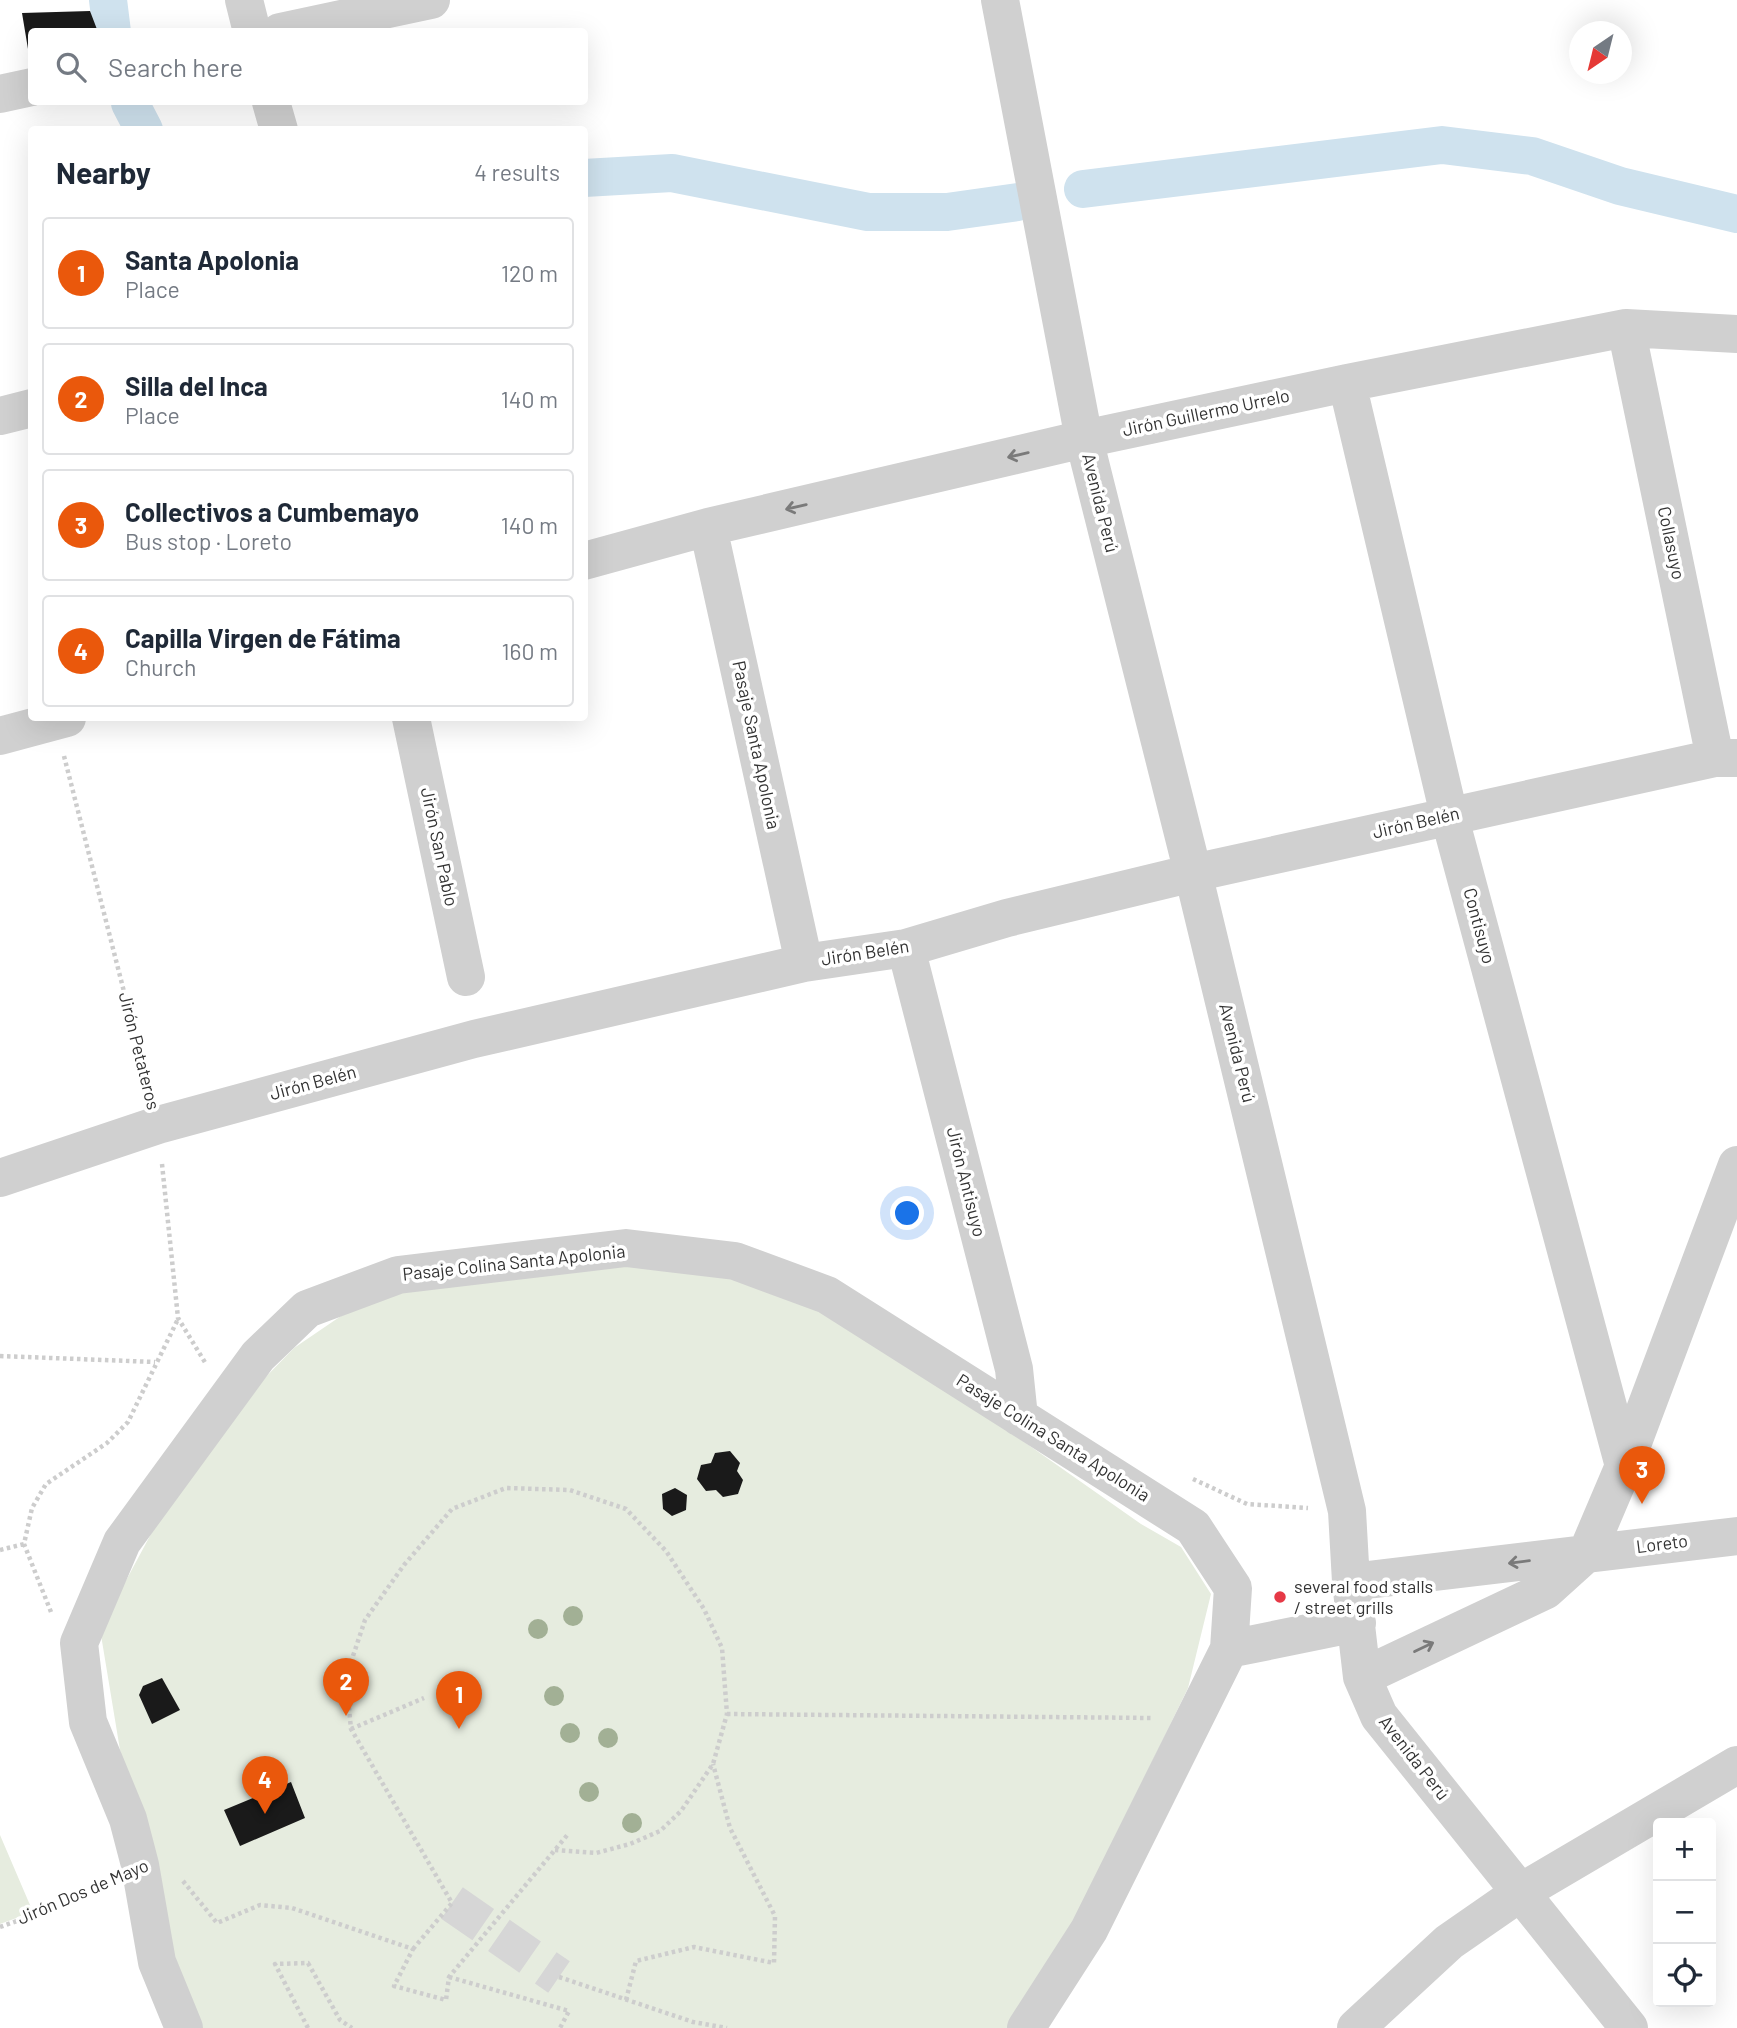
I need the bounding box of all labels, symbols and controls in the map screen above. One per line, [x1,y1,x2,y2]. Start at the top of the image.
north arrow [1569,21,1632,84]
search box [28,28,588,105]
icon: search [52,48,90,86]
text: Search here [108,51,243,82]
text: Nearby [56,154,151,190]
text: 4 results [474,158,560,186]
text: Santa Apolonia [125,244,299,275]
text: 1 [77,259,85,287]
text: 120 m [501,259,558,287]
text: Place [125,275,180,303]
text: Silla del Inca [125,370,268,401]
street label: Jirón Guillermo Urrelo [1120,384,1291,441]
text: 2 [75,385,87,413]
text: 140 m [501,385,558,413]
text: Place [125,401,180,429]
one-way arrow [1007,449,1030,462]
street label: Avenida Perú [1078,451,1124,555]
text: Collectivos a Cumbemayo [125,496,419,527]
one-way arrow [786,501,808,514]
street label: Collasuyo [1653,504,1690,581]
text: 3 [75,511,87,539]
text: 140 m [501,511,558,539]
text: Bus stop · Loreto [125,527,292,555]
text: Capilla Virgen de Fátima [125,622,401,653]
text: 4 [74,637,88,665]
text: 160 m [501,637,558,665]
text: Church [125,653,196,681]
street label: Pasaje Santa Apolonia [728,658,786,831]
street label: Jirón San Pablo [417,785,463,908]
street label: Jirón Belén [1370,801,1461,843]
street label: Contisuyo [1459,885,1501,966]
street label: Jirón Belén [819,934,910,970]
street label: Jirón Petateros [115,990,165,1112]
street label: Avenida Perú [1215,1001,1261,1105]
street label: Jirón Belén [267,1060,358,1104]
street label: Jirón Antisuyo [943,1125,991,1239]
your location [890,1196,924,1230]
street label: Pasaje Colina Santa Apolonia [401,1239,626,1285]
street label: Pasaje Colina Santa Apolonia [953,1368,1154,1506]
pin: 3 [1619,1446,1665,1504]
street label: Loreto [1635,1529,1689,1557]
one-way arrow [1508,1555,1531,1568]
place label: several food stalls / street grills [1294,1575,1433,1618]
marker: several food stalls / street grills [1272,1589,1288,1605]
one-way arrow [1413,1640,1434,1653]
pin: 2 [323,1658,369,1716]
pin: 1 [436,1671,482,1729]
street label: Avenida Perú [1375,1711,1455,1804]
pin: 4 [242,1756,288,1814]
map controls [1653,1818,1716,2007]
button: + [1653,1818,1716,1881]
street label: Jirón Dos de Mayo [14,1854,152,1929]
button: − [1653,1881,1716,1944]
button: locate [1653,1944,1716,2007]

